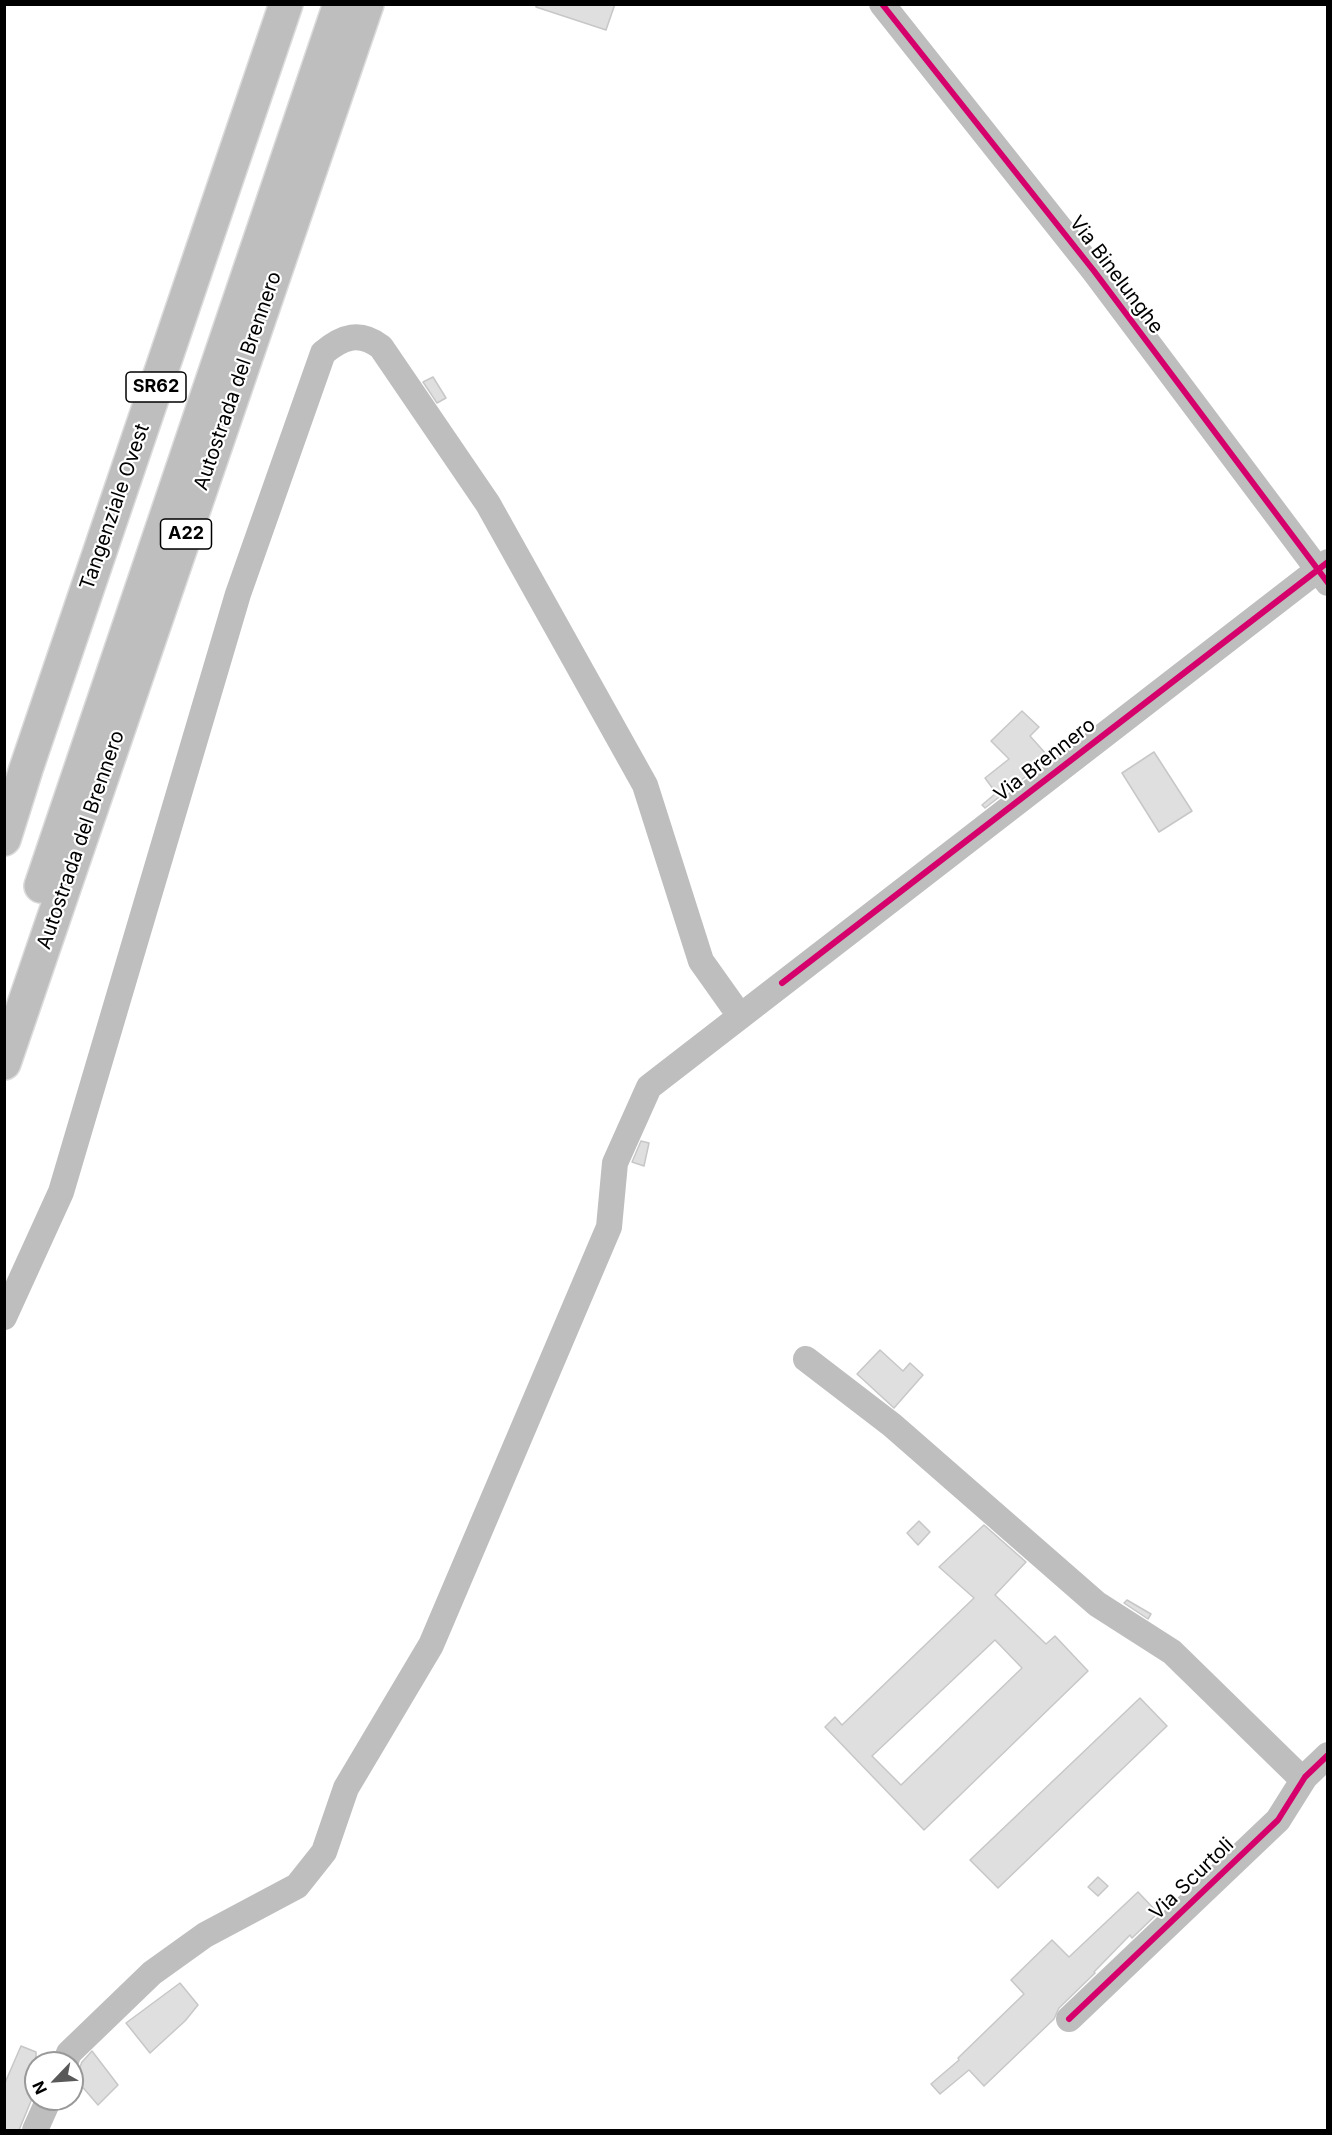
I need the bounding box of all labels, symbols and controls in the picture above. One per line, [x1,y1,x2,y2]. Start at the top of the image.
street label: Via Binelunghe [1064,211,1168,339]
street label: Autostrada del Brennero [189,268,287,494]
road number: SR62 [126,372,186,402]
street label: Tangenziale Ovest [75,421,155,593]
road number: A22 [160,519,212,549]
street label: Via Brennero [990,713,1100,807]
street label: Autostrada del Brennero [32,727,130,953]
street label: Via Scurtoli [1145,1833,1239,1925]
north arrow [24,2051,84,2111]
text: N [28,2078,51,2098]

